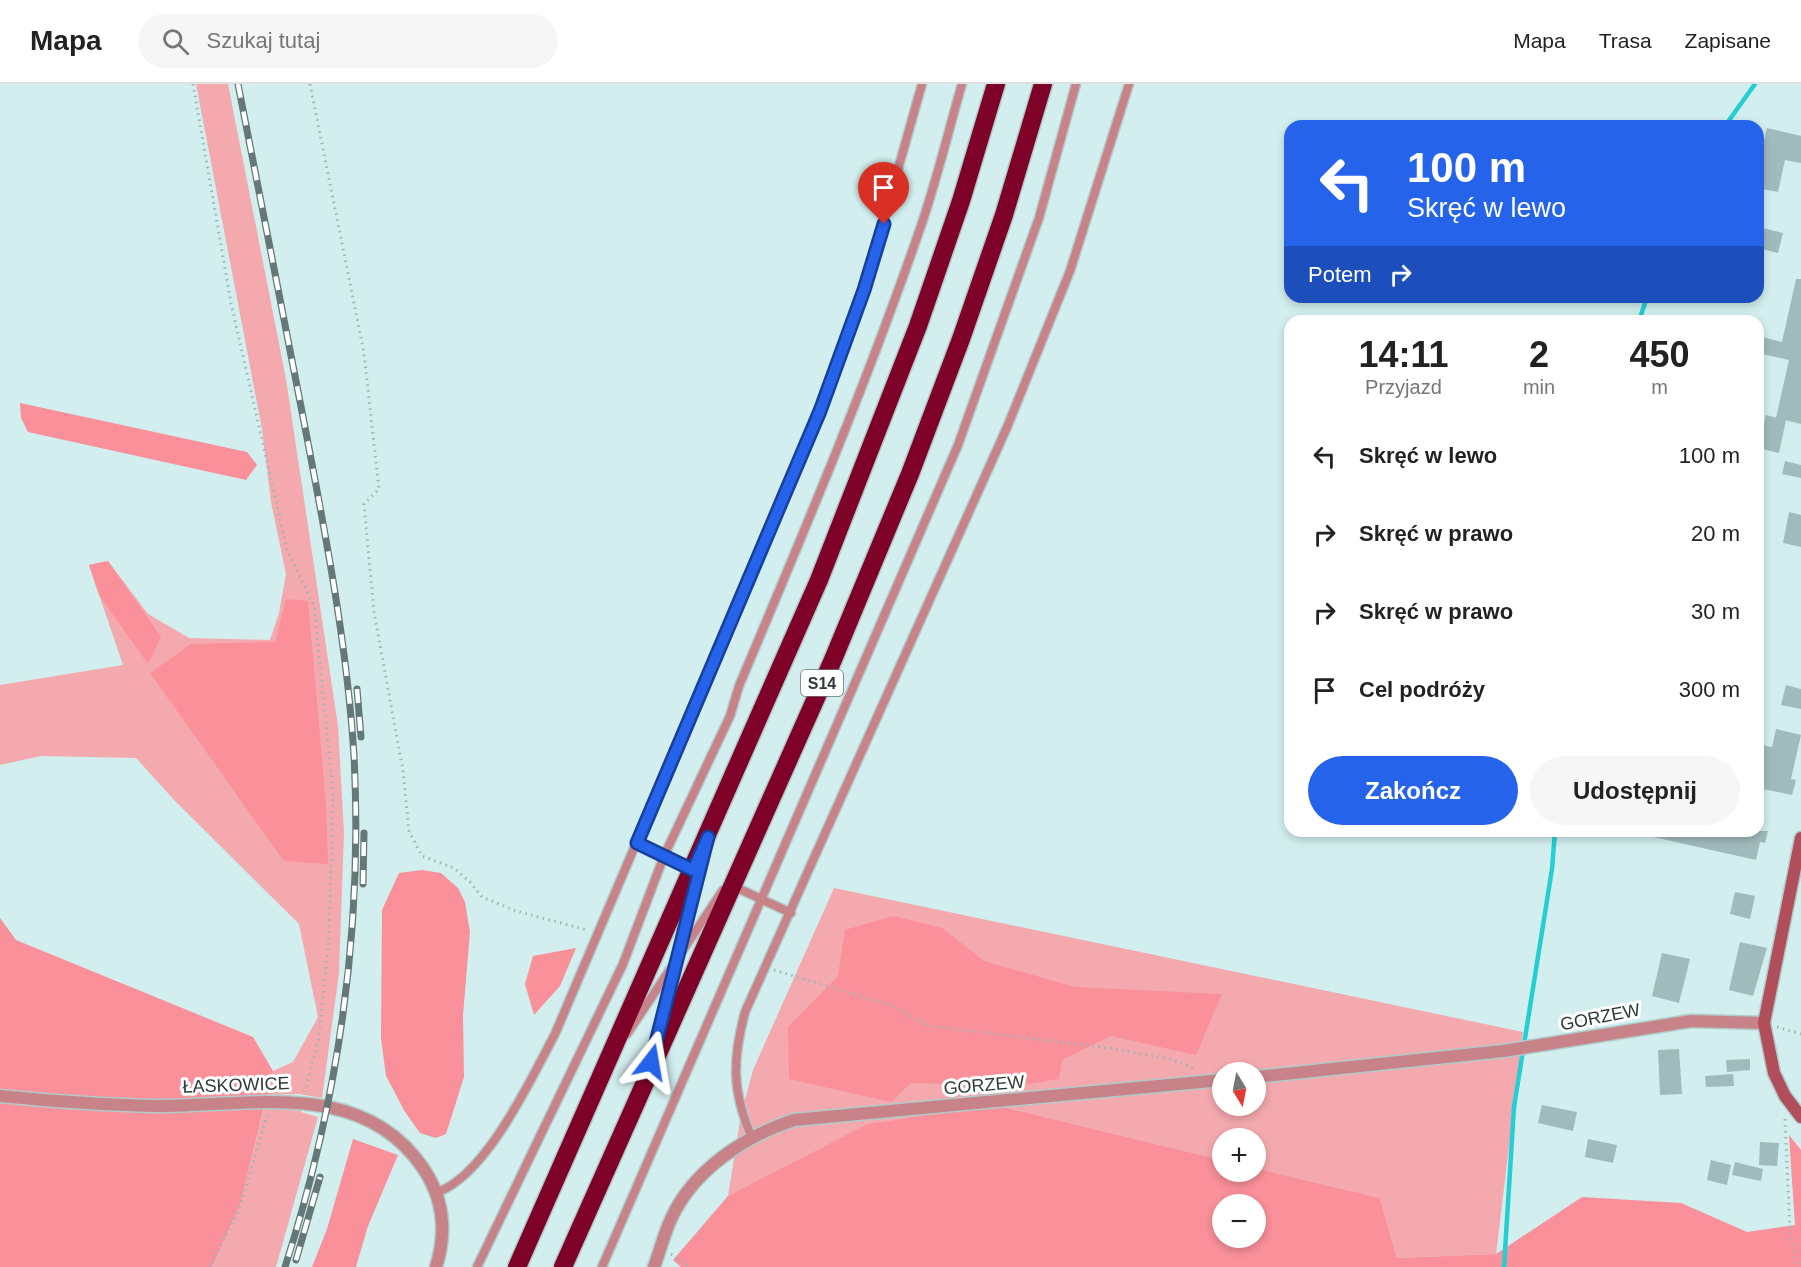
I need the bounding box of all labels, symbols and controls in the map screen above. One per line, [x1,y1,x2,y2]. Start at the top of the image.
search box [138,14,558,68]
text: Mapa [30,25,102,56]
icon: search [159,25,192,58]
text: Szukaj tutaj [207,28,320,53]
text: Mapa [1513,29,1566,52]
text: Trasa [1599,29,1652,52]
text: Zapisane [1685,29,1771,52]
icon: left [1308,144,1386,222]
text: 100 m [1407,144,1526,191]
pin [858,162,909,224]
icon: arrive [867,171,900,204]
text: Skręć w lewo [1407,193,1566,223]
icon: right [1384,258,1417,291]
text: Potem [1308,262,1372,287]
text: 14:11 [1358,334,1448,375]
text: 2 [1529,334,1549,375]
text: 450 [1630,334,1690,375]
text: Przyjazd [1365,376,1442,398]
text: min [1523,376,1555,398]
text: m [1651,376,1668,398]
icon: left [1308,440,1341,473]
text: Skręć w lewo [1359,443,1497,468]
text: 100 m [1679,443,1740,468]
icon: right [1308,518,1341,551]
text: Skręć w prawo [1359,521,1513,546]
text: 20 m [1691,521,1740,546]
icon: right [1308,596,1341,629]
text: Skręć w prawo [1359,599,1513,624]
text: 30 m [1691,599,1740,624]
road number: S14 [801,670,843,696]
icon: arrive [1308,674,1341,707]
text: Cel podróży [1359,677,1485,702]
text: 300 m [1679,677,1740,702]
button: Zakończ [1308,756,1518,825]
button: Udostępnij [1530,756,1740,825]
street label: GORZEW [1558,999,1642,1035]
position arrow [619,1030,683,1094]
north arrow [1212,1062,1266,1116]
map controls [1212,1062,1266,1248]
street label: GORZEW [943,1072,1025,1098]
street label: ŁASKOWICE [182,1073,290,1097]
button: + [1212,1128,1266,1182]
button: − [1212,1194,1266,1248]

